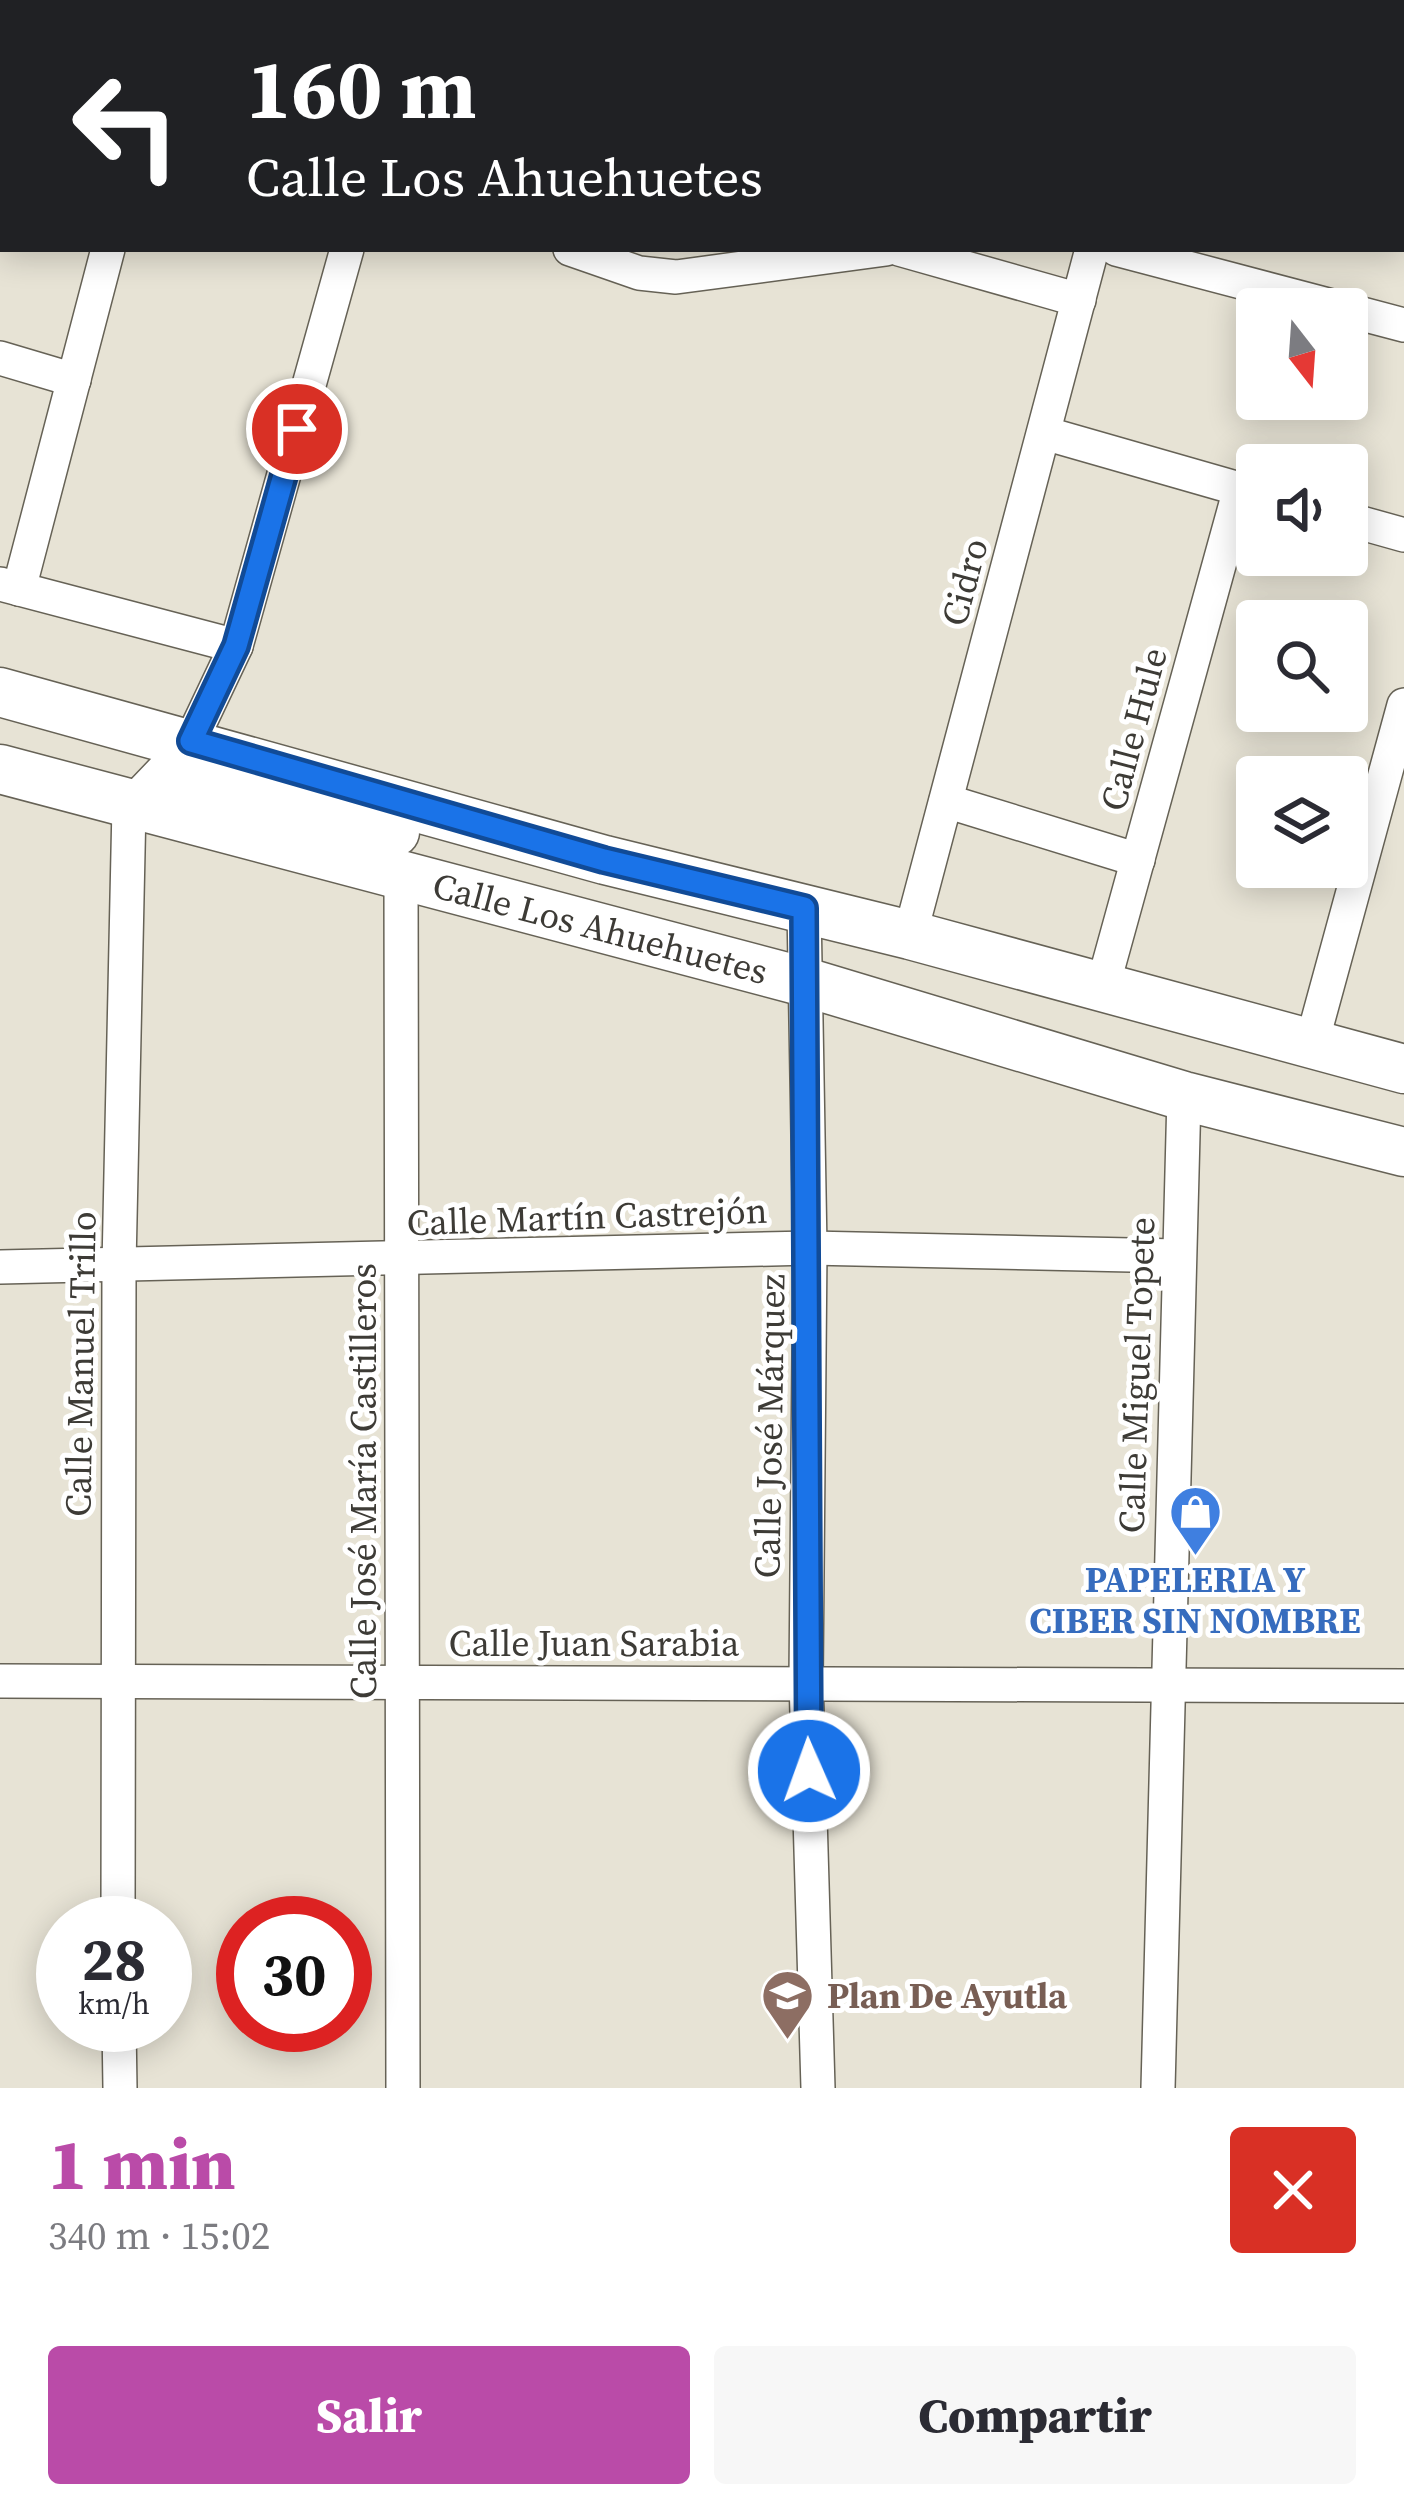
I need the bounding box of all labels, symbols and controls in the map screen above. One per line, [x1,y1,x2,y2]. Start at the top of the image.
text: 160 m [246,31,477,146]
icon: left [48,48,204,204]
text: Calle Los Ahuehuetes [246,140,763,214]
north arrow [1236,288,1368,420]
map controls [1236,288,1368,888]
pin [246,378,348,480]
icon: arrive [264,396,330,462]
button: sound [1236,444,1368,576]
street label: Cidro [929,533,1000,631]
button: search [1236,600,1368,732]
street label: Calle Hule [1088,642,1179,816]
button: layers [1236,756,1368,888]
street label: Calle Los Ahuehuetes [427,861,773,996]
street label: Calle Martín Castrejón [406,1186,768,1247]
street label: Calle Manuel Trillo [53,1211,108,1517]
street label: Calle Miguel Topete [1106,1216,1167,1534]
street label: Calle José María Castilleros [339,1263,388,1699]
street label: Calle José Márquez [742,1273,797,1579]
shop icon: PAPELERIA Y CIBER SIN NOMBRE [1167,1483,1223,1557]
place label: PAPELERIA Y CIBER SIN NOMBRE [1029,1555,1361,1645]
street label: Calle Juan Sarabia [449,1619,740,1668]
position arrow [746,1708,872,1834]
speed limit sign: 30 [216,1896,372,2052]
text: 28 [81,1918,147,2000]
school or university icon: Plan De Ayutla [760,1967,816,2041]
place label: Plan De Ayutla [827,1971,1068,2020]
text: km/h [78,1983,150,2024]
text: 1 min [48,2114,236,2213]
button: close [1230,2127,1356,2253]
text: 340 m · 15:02 [48,2209,270,2262]
button: Salir [48,2346,690,2484]
button: Compartir [714,2346,1356,2484]

